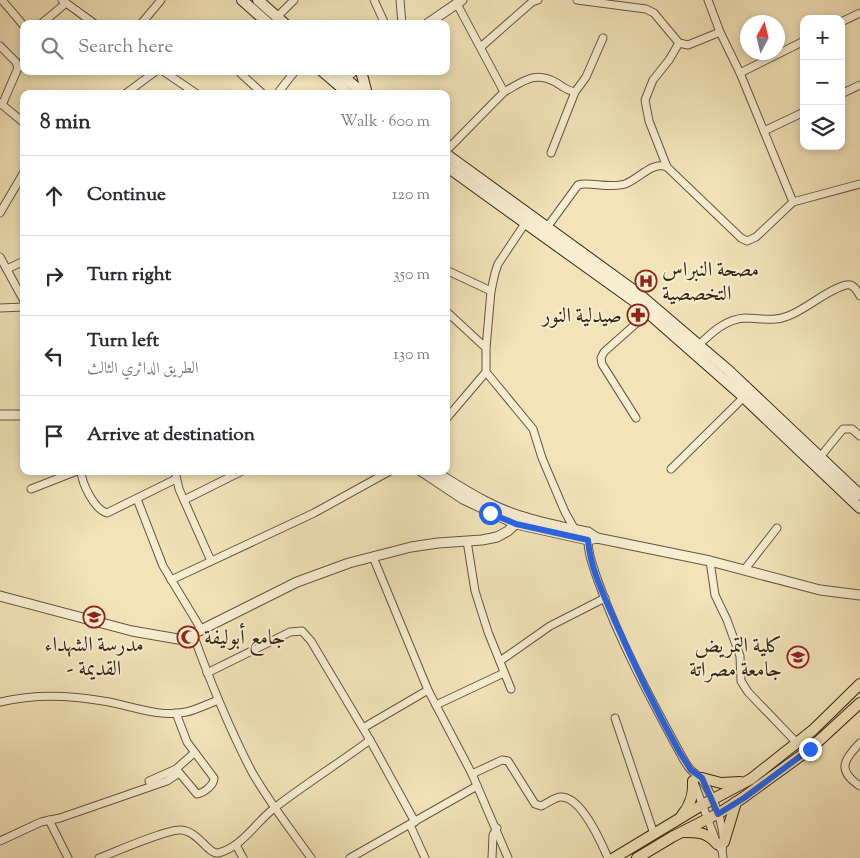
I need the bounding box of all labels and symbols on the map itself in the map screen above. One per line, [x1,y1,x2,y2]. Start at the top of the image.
north arrow [740,15,785,60]
place label: مصحة النبراس التخصصية [662,256,759,310]
hospital icon: مصحة النبراس التخصصية [634,269,658,293]
place label: صيدلية النور [540,302,622,332]
pharmacy icon: صيدلية النور [626,303,650,327]
route start [479,502,502,525]
school or university icon: مدرسة الشهداء - القديمة [82,605,106,629]
place label: جامع أبوليفة [204,622,285,656]
mosque icon: جامع أبوليفة [176,625,200,649]
place label: مدرسة الشهداء - القديمة [44,631,144,685]
place label: كلية التمريض جامعة مصراتة [689,632,782,686]
school or university icon: كلية التمريض جامعة مصراتة [786,645,810,669]
route end [799,738,822,761]

